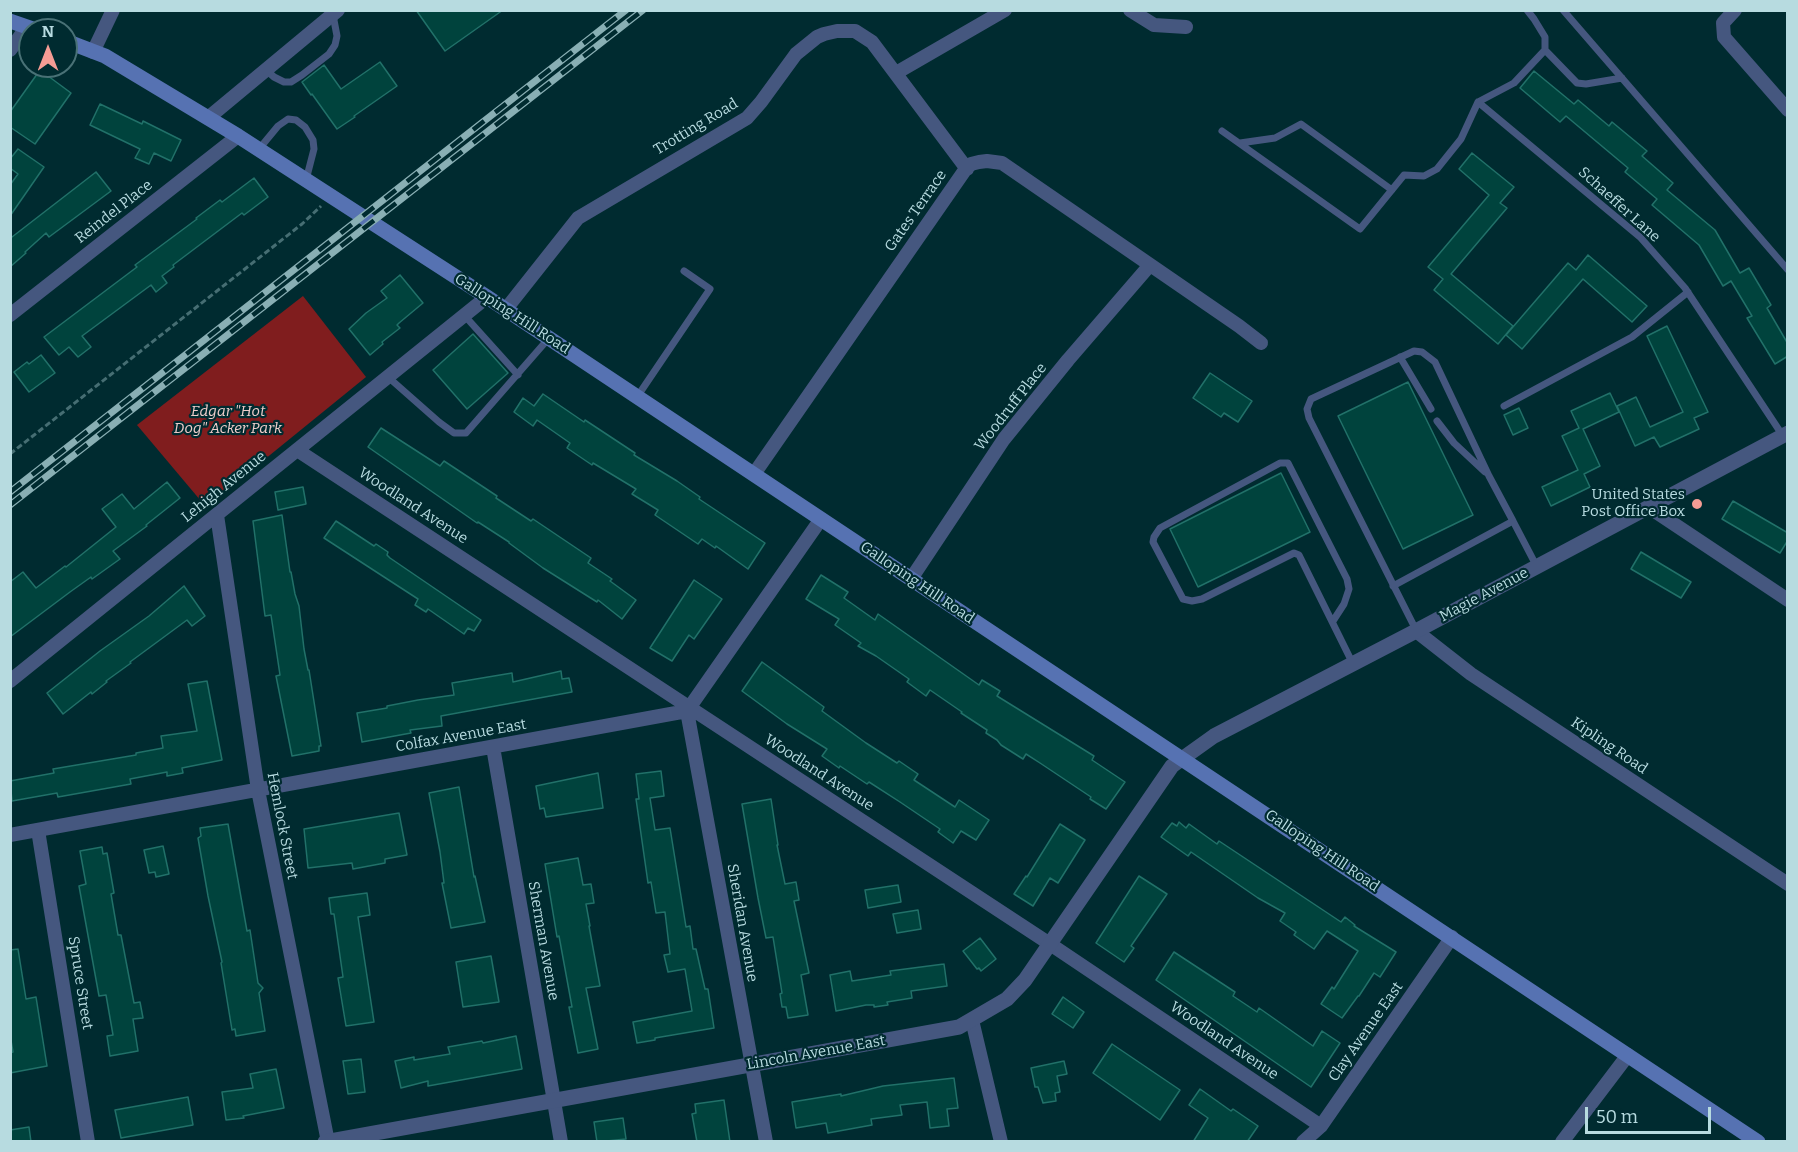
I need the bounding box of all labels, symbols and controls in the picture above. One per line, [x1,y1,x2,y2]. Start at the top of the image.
north arrow [18,18,78,78]
text: N [42,22,54,41]
street label: Trotting Road [651,95,741,159]
street label: Schaeffer Lane [1574,164,1664,246]
street label: Gates Terrace [881,167,951,255]
street label: Reindel Place [72,176,156,248]
street label: Galloping Hill Road [451,270,573,358]
street label: Woodruff Place [971,360,1051,454]
park label: Edgar "Hot Dog" Acker Park [174,403,282,438]
street label: Lehigh Avenue [178,447,270,527]
street label: Woodland Avenue [355,464,471,548]
place label: United States Post Office Box [1581,486,1685,521]
marker: United States Post Office Box [1690,497,1704,511]
street label: Galloping Hill Road [856,538,978,628]
street label: Magie Avenue [1437,564,1531,626]
street label: Kipling Road [1567,714,1651,778]
street label: Colfax Avenue East [394,716,528,756]
street label: Woodland Avenue [761,731,877,815]
street label: Hemlock Street [263,771,301,881]
street label: Galloping Hill Road [1261,806,1383,896]
street label: Sheridan Avenue [723,863,761,983]
street label: Sherman Avenue [524,880,562,1002]
street label: Spruce Street [64,935,96,1031]
street label: Clay Avenue East [1325,979,1407,1085]
street label: Woodland Avenue [1166,998,1282,1084]
street label: Lincoln Avenue East [745,1032,887,1074]
scale bar [1588,1095,1714,1133]
text: 50 m [1596,1106,1638,1128]

